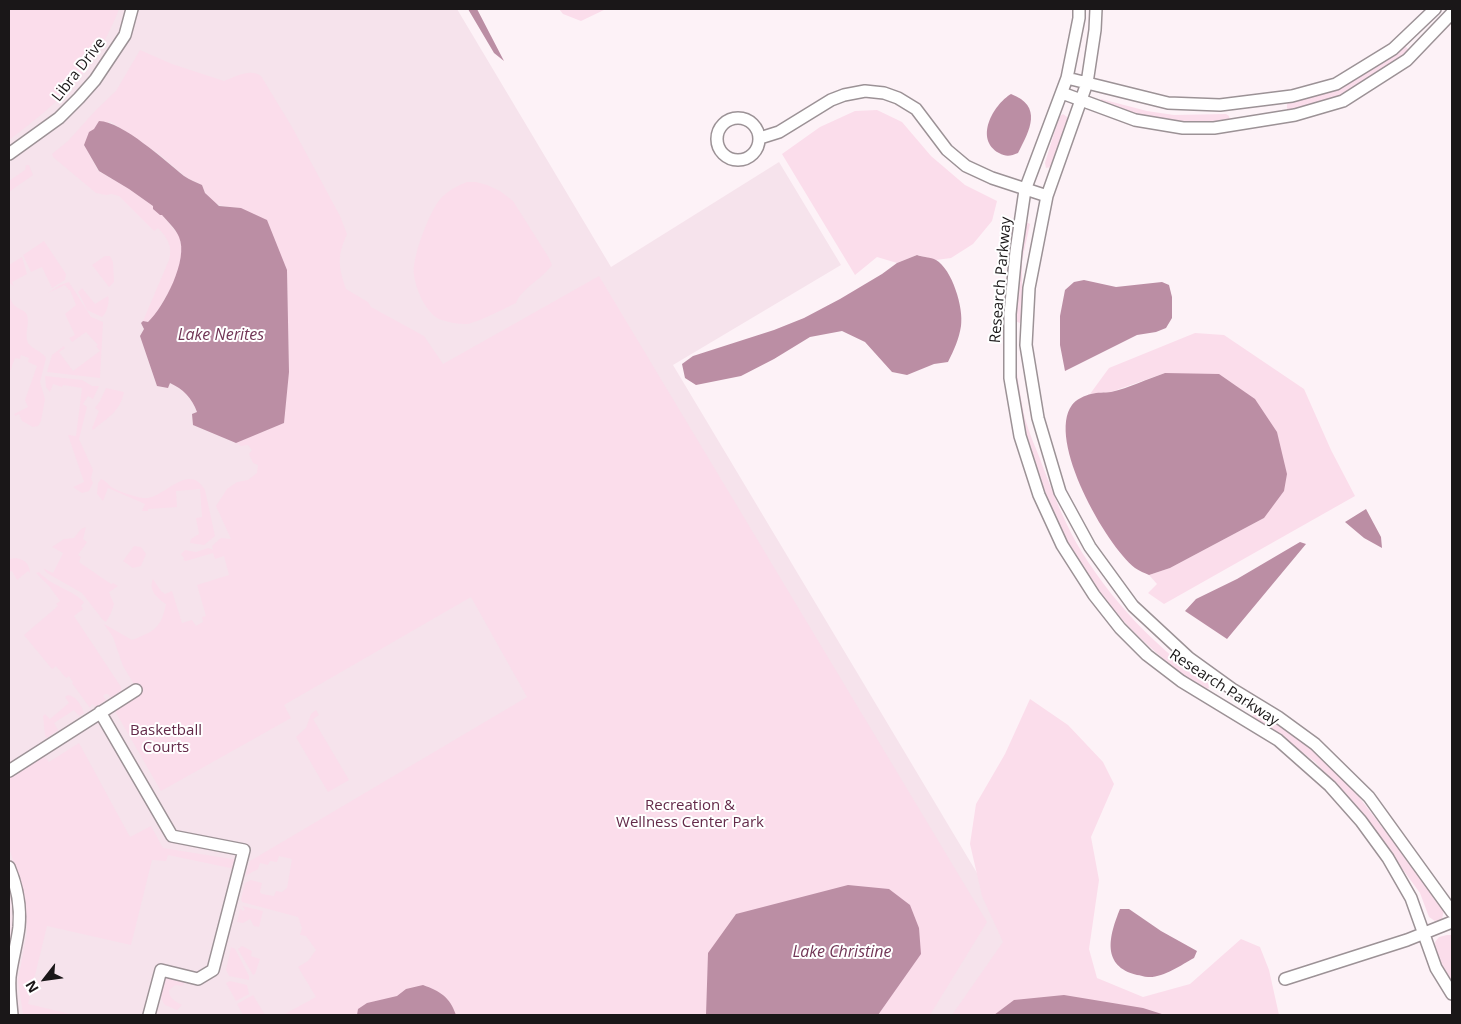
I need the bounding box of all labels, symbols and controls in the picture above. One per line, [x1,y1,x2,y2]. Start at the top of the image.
street label: Libra Drive [49,35,109,105]
street label: Research Parkway [987,216,1015,344]
water label: Lake Nerites [178,325,264,345]
street label: Research Parkway [1166,646,1282,730]
park label: Basketball Courts [130,722,202,757]
park label: Recreation & Wellness Center Park [616,797,764,832]
water label: Lake Christine [792,942,892,962]
north arrow [20,954,70,1004]
text: N [21,977,43,996]

